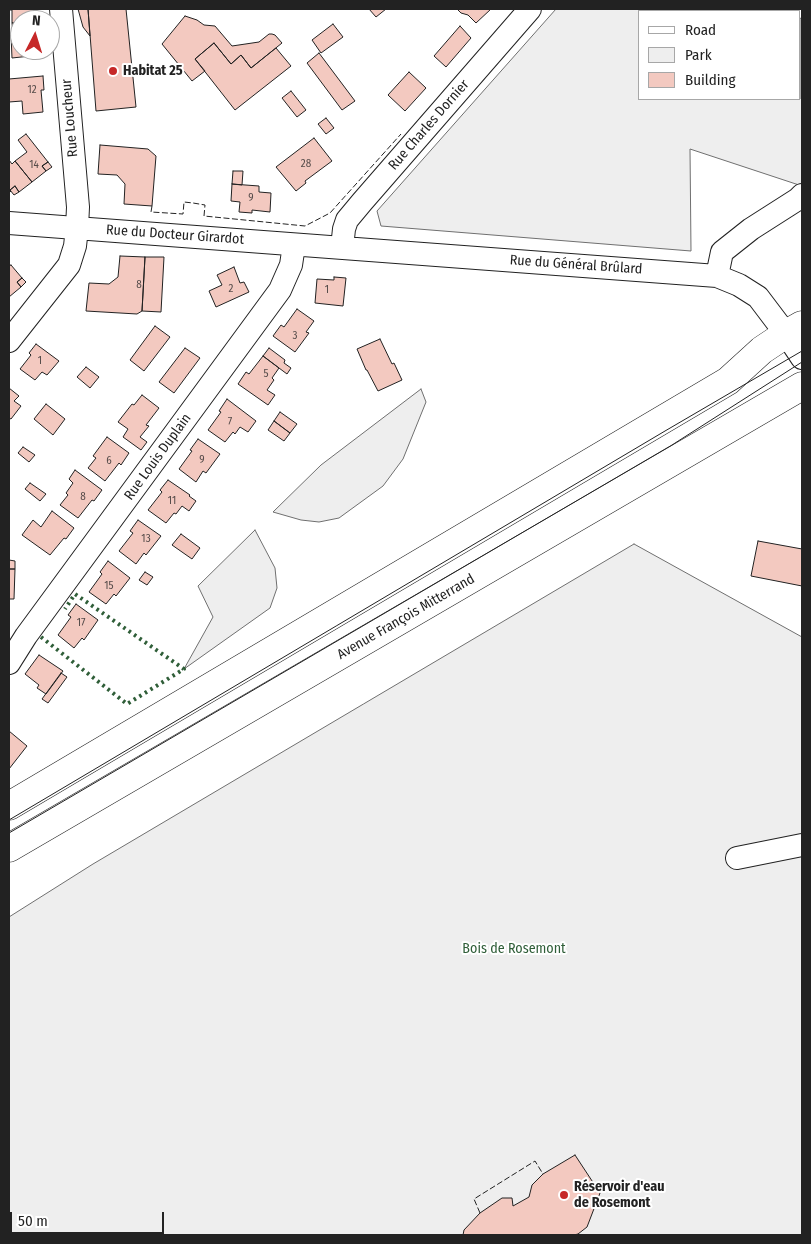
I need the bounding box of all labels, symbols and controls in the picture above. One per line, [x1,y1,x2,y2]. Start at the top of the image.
north arrow [10,10,60,60]
legend [638,10,801,100]
text: N [31,12,41,29]
text: Road [685,21,716,39]
text: Park [685,46,712,64]
place label: Habitat 25 [123,63,183,79]
marker: Habitat 25 [107,65,119,77]
text: Building [685,71,736,89]
street label: Rue Charles Dornier [385,76,473,174]
street label: Rue Loucheur [58,78,82,158]
house number: 12 [27,83,37,97]
house number: 28 [301,157,311,171]
house number: 14 [29,158,39,172]
house number: 9 [248,191,254,205]
street label: Rue du Docteur Girardot [105,222,245,248]
street label: Rue du Général Brûlard [509,252,643,278]
house number: 8 [136,278,142,292]
house number: 2 [229,282,233,296]
house number: 1 [325,283,329,297]
house number: 3 [293,329,297,343]
house number: 1 [38,354,42,368]
house number: 5 [263,367,269,381]
street label: Rue Louis Duplain [121,410,195,504]
house number: 7 [228,415,232,429]
house number: 9 [199,453,205,467]
house number: 6 [106,454,112,468]
house number: 8 [80,490,86,504]
house number: 11 [168,494,176,508]
house number: 13 [141,532,151,546]
street label: Avenue François Mitterrand [334,571,478,663]
house number: 15 [104,579,114,593]
house number: 17 [77,616,85,630]
park label: Bois de Rosemont [462,941,566,957]
place label: Réservoir d'eau de Rosemont [574,1179,665,1212]
marker: Réservoir d'eau de Rosemont [558,1189,570,1201]
scale bar [12,1202,166,1234]
text: 50 m [18,1212,48,1230]

